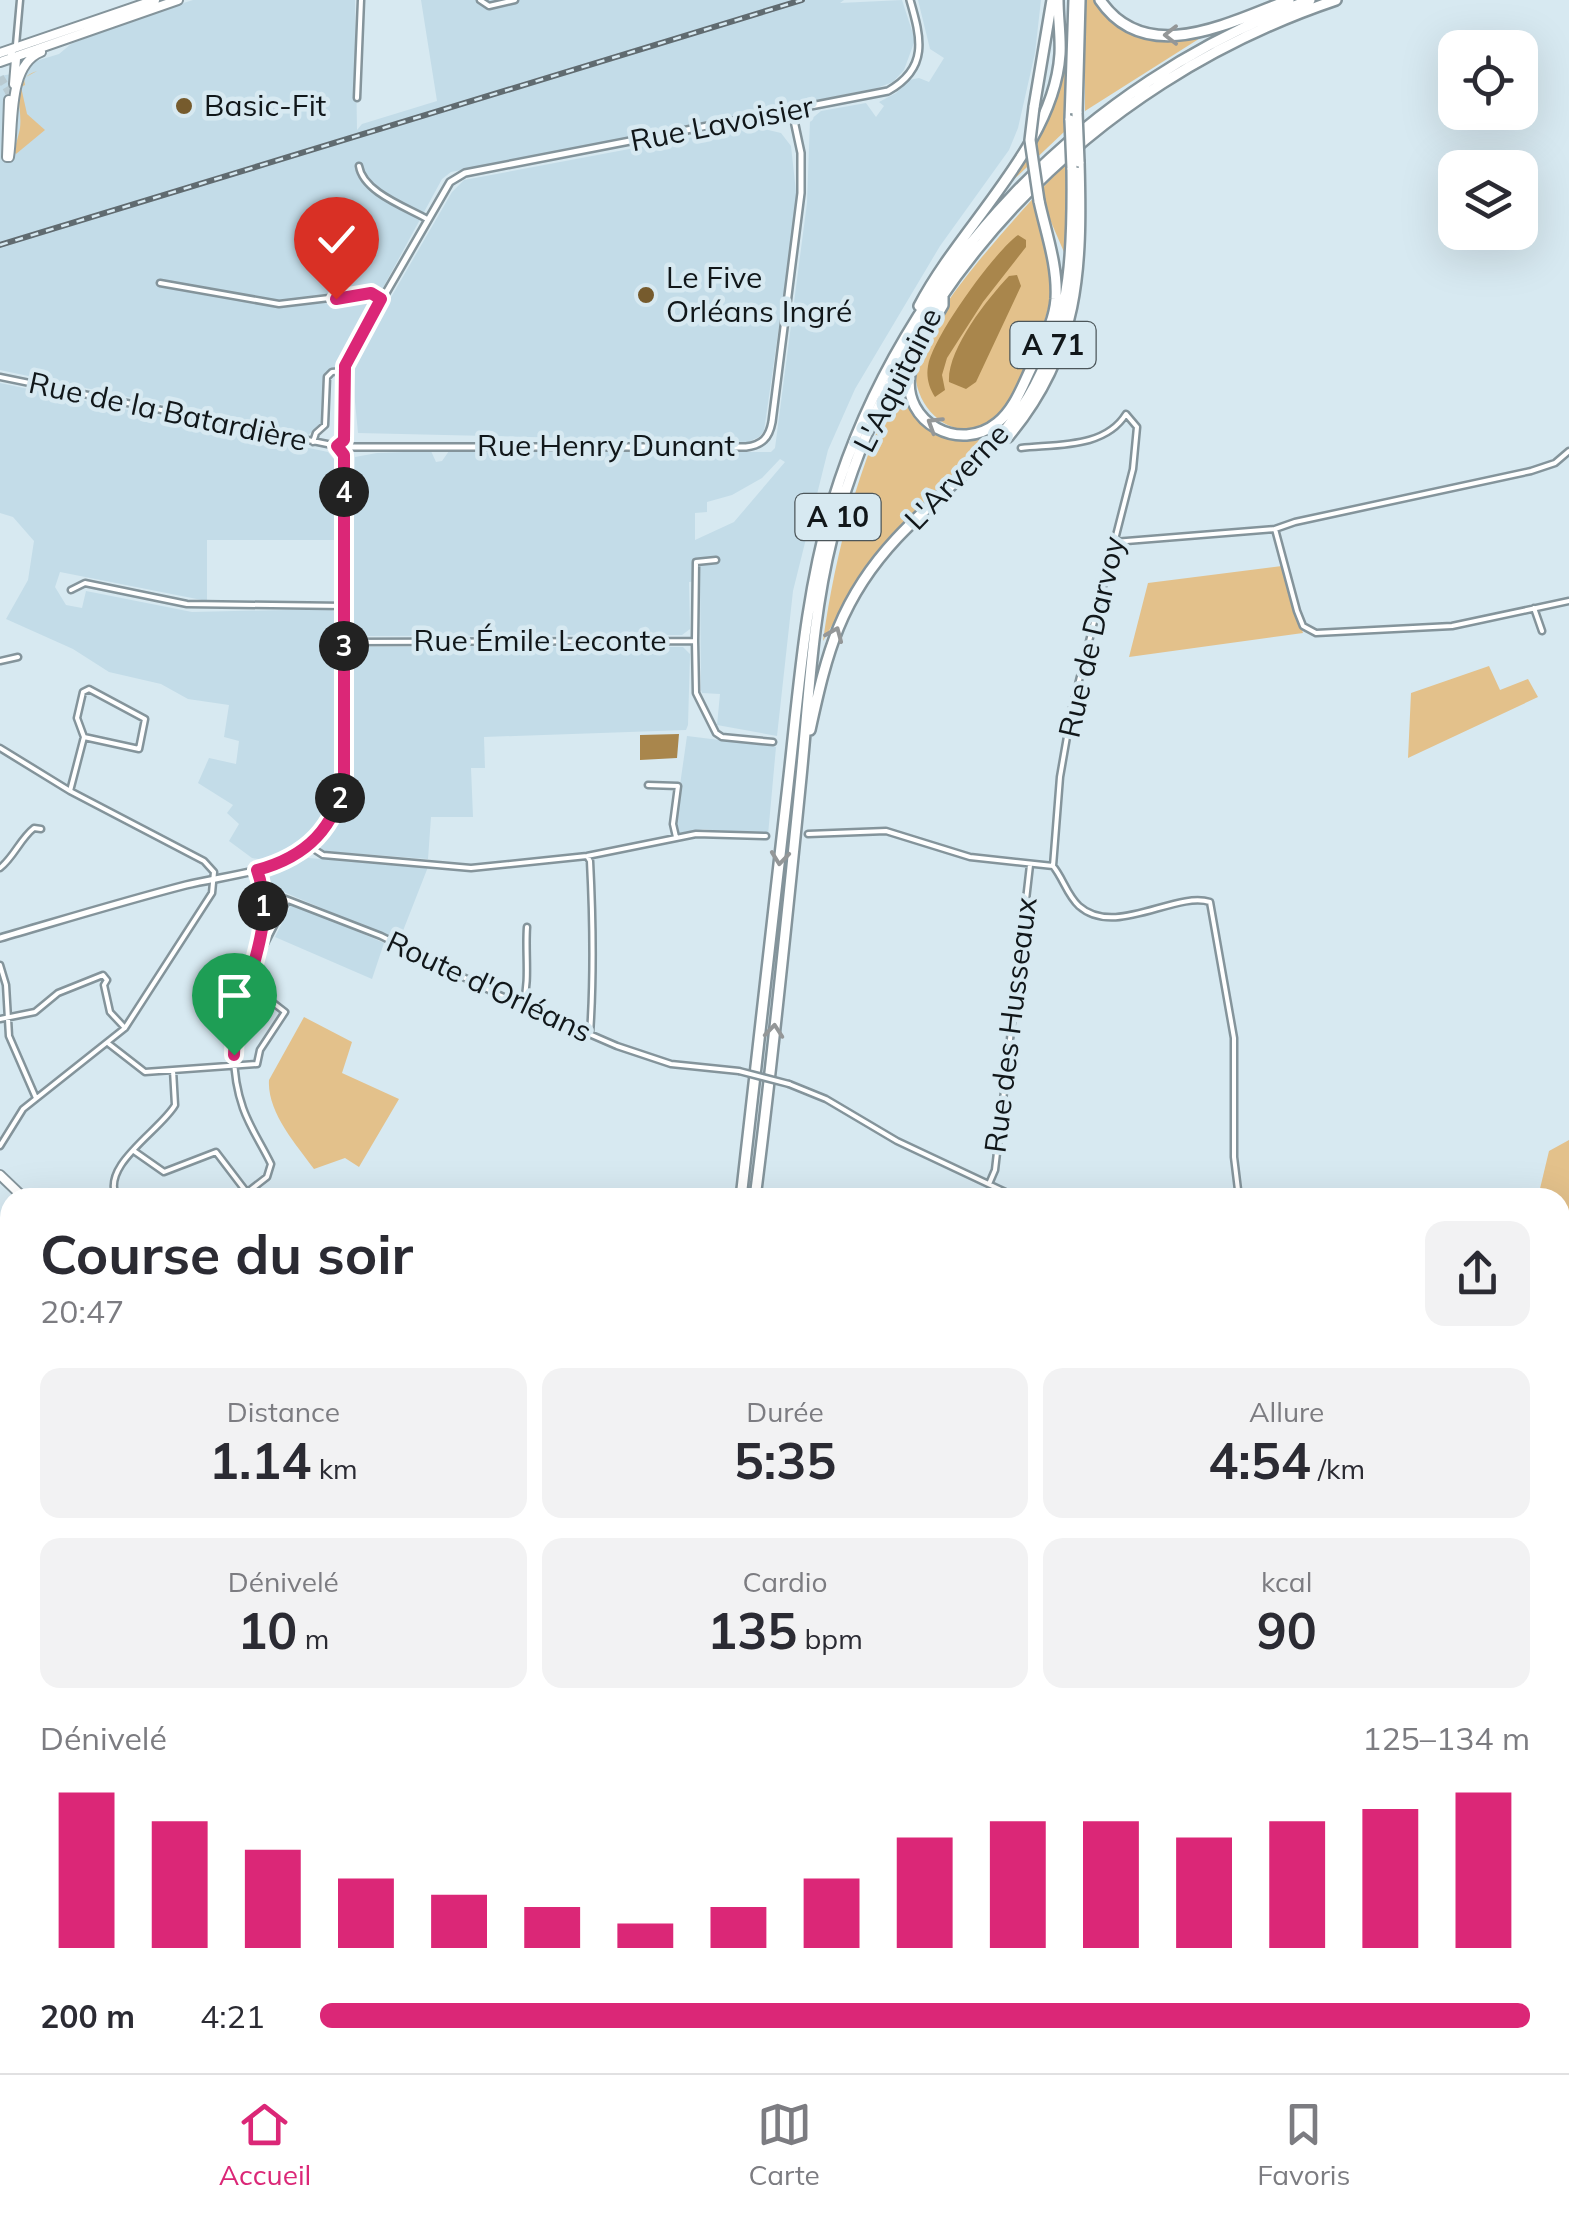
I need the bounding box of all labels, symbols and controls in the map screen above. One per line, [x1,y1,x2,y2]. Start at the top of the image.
one-way arrow [1162,24,1178,46]
map controls [1438,30,1538,250]
button: locate [1438,30,1538,130]
place label: Basic-Fit [204,86,326,124]
street label: Rue Lavoisier [627,87,817,159]
marker: Basic-Fit [173,95,195,117]
button: layers [1438,150,1538,250]
pin [294,197,379,300]
icon: check [309,212,364,267]
place label: Le Five Orléans Ingré [666,258,852,330]
marker: Le Five Orléans Ingré [635,284,657,306]
street label: L'Aquitaine [845,301,950,458]
road number: A 71 [1010,322,1096,368]
street label: Rue de la Batardière [26,363,311,459]
street label: L'Arverne [896,415,1016,538]
one-way arrow [926,417,944,436]
street label: Rue Henry Dunant [477,426,735,464]
pin: 4 [319,467,369,517]
text: 4 [336,474,352,509]
road number: A 10 [796,494,880,540]
street label: Rue de Darvoy [1049,533,1133,741]
pin: 3 [319,621,369,671]
street label: Rue Émile Leconte [413,621,667,659]
one-way arrow [824,627,844,644]
text: 3 [336,628,352,663]
pin: 2 [315,773,365,823]
text: 2 [332,780,348,815]
one-way arrow [770,851,791,867]
pin: 1 [238,881,288,931]
text: 1 [255,888,271,923]
street label: Rue des Husseaux [975,895,1045,1155]
street label: Route d'Orléans [381,922,598,1050]
pin [192,953,277,1056]
icon: arrive [207,968,262,1023]
one-way arrow [763,1023,785,1039]
text: Course du soir [40,1219,413,1288]
button: share [1425,1221,1530,1326]
text: 20:47 [40,1291,124,1331]
text: Distance [227,1394,340,1429]
text: Durée [746,1394,824,1429]
text: Allure [1249,1394,1324,1429]
text: 1.14 [209,1429,311,1492]
text: 5:35 [734,1429,836,1492]
text: 4:54 [1208,1429,1311,1492]
text: km [311,1451,358,1486]
text: /km [1311,1451,1365,1486]
text: Dénivelé [228,1564,339,1599]
text: Cardio [743,1564,827,1599]
text: kcal [1261,1564,1312,1599]
text: 10 [237,1599,297,1662]
text: 135 [707,1599,797,1662]
text: 90 [1257,1599,1317,1662]
text: m [297,1621,329,1656]
text: bpm [797,1621,863,1656]
text: Dénivelé [40,1718,167,1758]
text: 125–134 m [1362,1718,1530,1758]
text: 200 m [40,1996,135,2036]
text: 4:21 [200,1996,265,2036]
tab: Accueil [219,2097,311,2192]
tab: Carte [749,2097,820,2192]
tab: Favoris [1257,2097,1350,2192]

